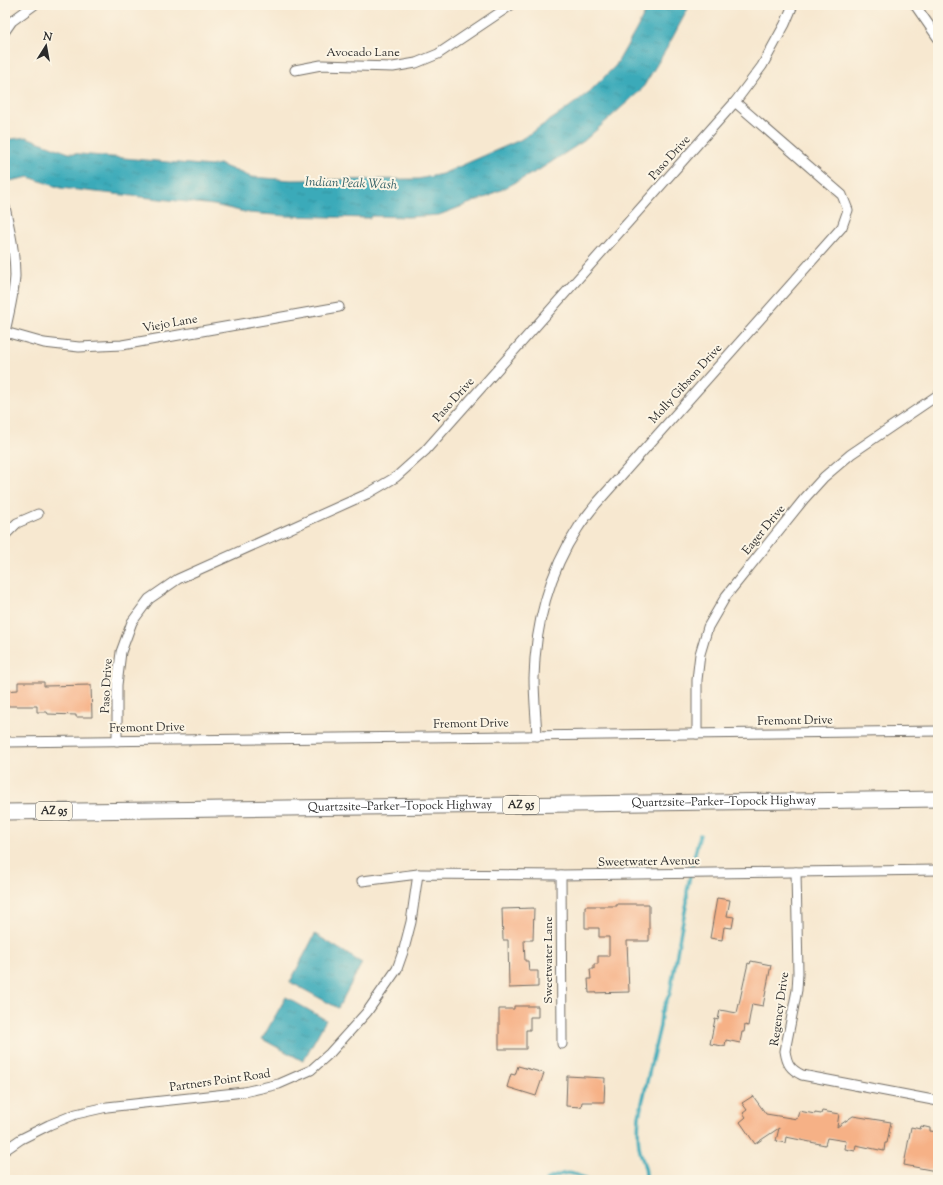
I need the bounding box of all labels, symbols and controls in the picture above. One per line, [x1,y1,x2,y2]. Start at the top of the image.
north arrow [26,26,66,66]
text: N [41,28,54,46]
street label: Avocado Lane [326,44,400,62]
street label: Paso Drive [645,131,695,184]
water label: Indian Peak Wash [305,173,398,195]
street label: Viejo Lane [141,310,199,338]
street label: Molly Gibson Drive [645,340,727,428]
street label: Paso Drive [429,373,479,426]
street label: Eager Drive [738,501,790,559]
street label: Paso Drive [97,658,117,714]
street label: Fremont Drive [757,711,833,731]
street label: Fremont Drive [433,714,509,734]
street label: Fremont Drive [109,718,185,738]
street label: Quartzsite–Parker–Topock Highway [631,792,816,812]
street label: Quartzsite–Parker–Topock Highway [307,796,492,817]
road number: AZ 95 [503,796,539,814]
road number: AZ 95 [36,802,72,820]
street label: Sweetwater Avenue [598,852,701,872]
street label: Sweetwater Lane [540,916,558,1004]
street label: Regency Drive [766,970,794,1047]
street label: Partners Point Road [168,1065,272,1097]

